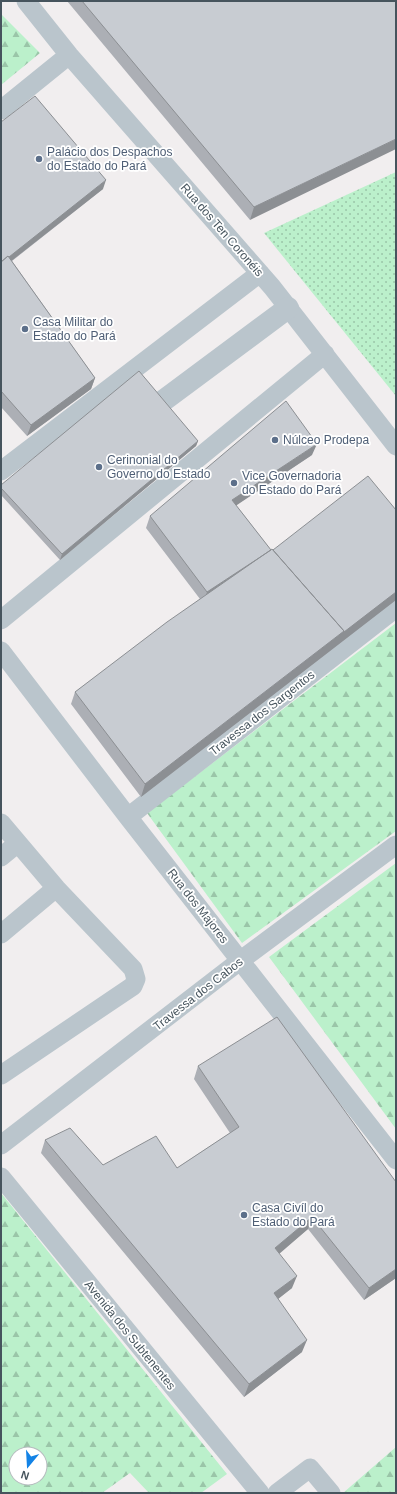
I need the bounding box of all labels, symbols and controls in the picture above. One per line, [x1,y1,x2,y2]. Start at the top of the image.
place label: Palácio dos Despachos do Estado do Pará [47,145,172,173]
marker: Palácio dos Despachos do Estado do Pará [34,154,44,164]
street label: Rua dos Ten Coronéis [178,181,266,279]
place label: Casa Militar do Estado do Pará [33,315,116,343]
marker: Casa Militar do Estado do Pará [20,324,30,334]
place label: Núlceo Prodepa [283,433,369,447]
marker: Núlceo Prodepa [270,435,280,445]
place label: Cerinonial do Governo do Estado [107,453,211,481]
marker: Cerinonial do Governo do Estado [94,462,104,472]
place label: Vice Governadoria do Estado do Pará [242,469,342,497]
marker: Vice Governadoria do Estado do Pará [229,478,239,488]
street label: Travessa dos Sargentos [207,668,317,758]
street label: Rua dos Majores [165,866,231,946]
street label: Travessa dos Cabos [151,955,245,1033]
place label: Casa Civíl do Estado do Pará [252,1201,335,1229]
marker: Casa Civíl do Estado do Pará [239,1210,249,1220]
street label: Avenida dos Subtenentes [82,1278,178,1392]
north arrow [8,1446,48,1486]
text: N [19,1469,31,1482]

